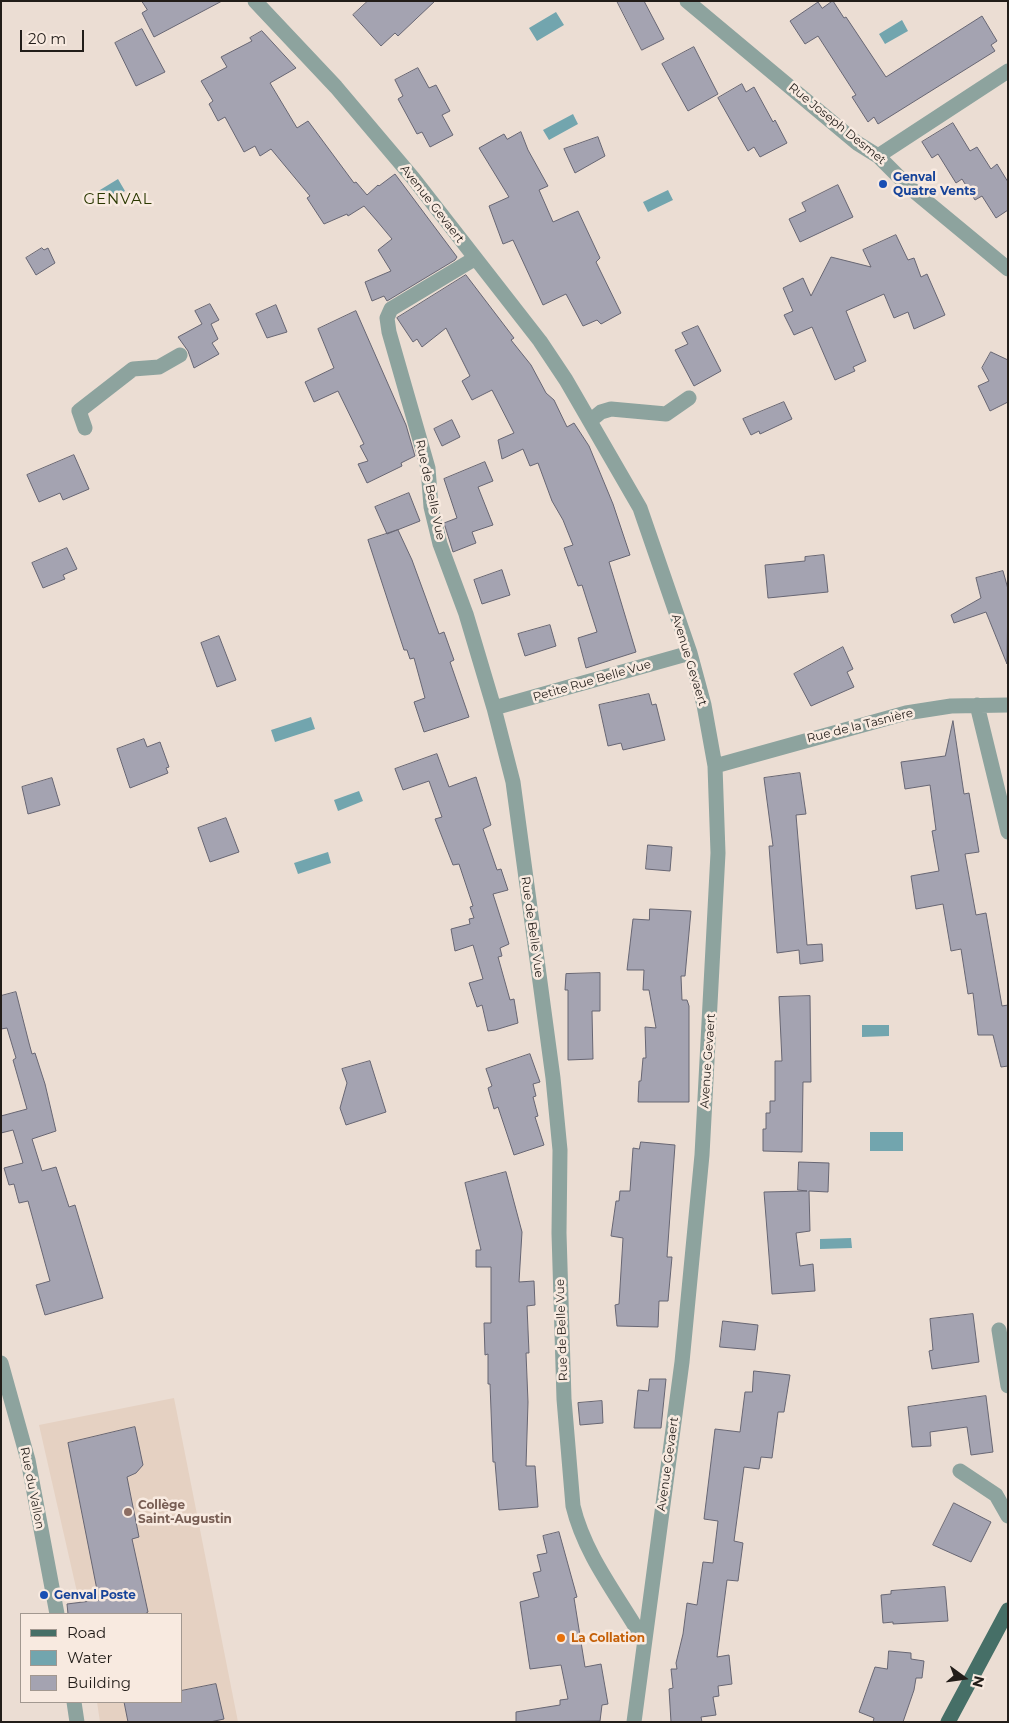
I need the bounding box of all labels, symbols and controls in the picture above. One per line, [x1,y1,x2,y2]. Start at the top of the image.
scale bar [22,20,86,52]
text: 20 m [28,29,66,48]
street label: Rue Joseph Desmet [785,80,889,168]
street label: Avenue Gevaert [397,162,467,246]
place label: Genval Quatre Vents [893,170,976,198]
marker: Genval Quatre Vents [877,178,889,190]
district label: GENVAL [83,191,153,209]
street label: Rue de Belle Vue [412,439,448,541]
street label: Avenue Gevaert [668,612,710,708]
street label: Petite Rue Belle Vue [531,657,653,705]
street label: Rue de la Tasnière [805,706,915,746]
street label: Rue de Belle Vue [518,875,546,979]
street label: Avenue Gevaert [697,1013,719,1109]
street label: Rue de Belle Vue [553,1279,571,1381]
street label: Avenue Gevaert [654,1416,682,1512]
street label: Rue du Vallon [17,1446,47,1530]
place label: Collège Saint-Augustin [138,1498,232,1526]
marker: Collège Saint-Augustin [122,1506,134,1518]
place label: Genval Poste [54,1588,136,1602]
marker: Genval Poste [38,1589,50,1601]
legend [20,1613,182,1703]
text: Road [67,1623,106,1642]
place label: La Collation [571,1631,645,1645]
marker: La Collation [555,1632,567,1644]
text: Water [67,1648,113,1667]
north arrow [939,1653,989,1703]
text: Building [67,1673,131,1692]
text: N [968,1674,989,1689]

